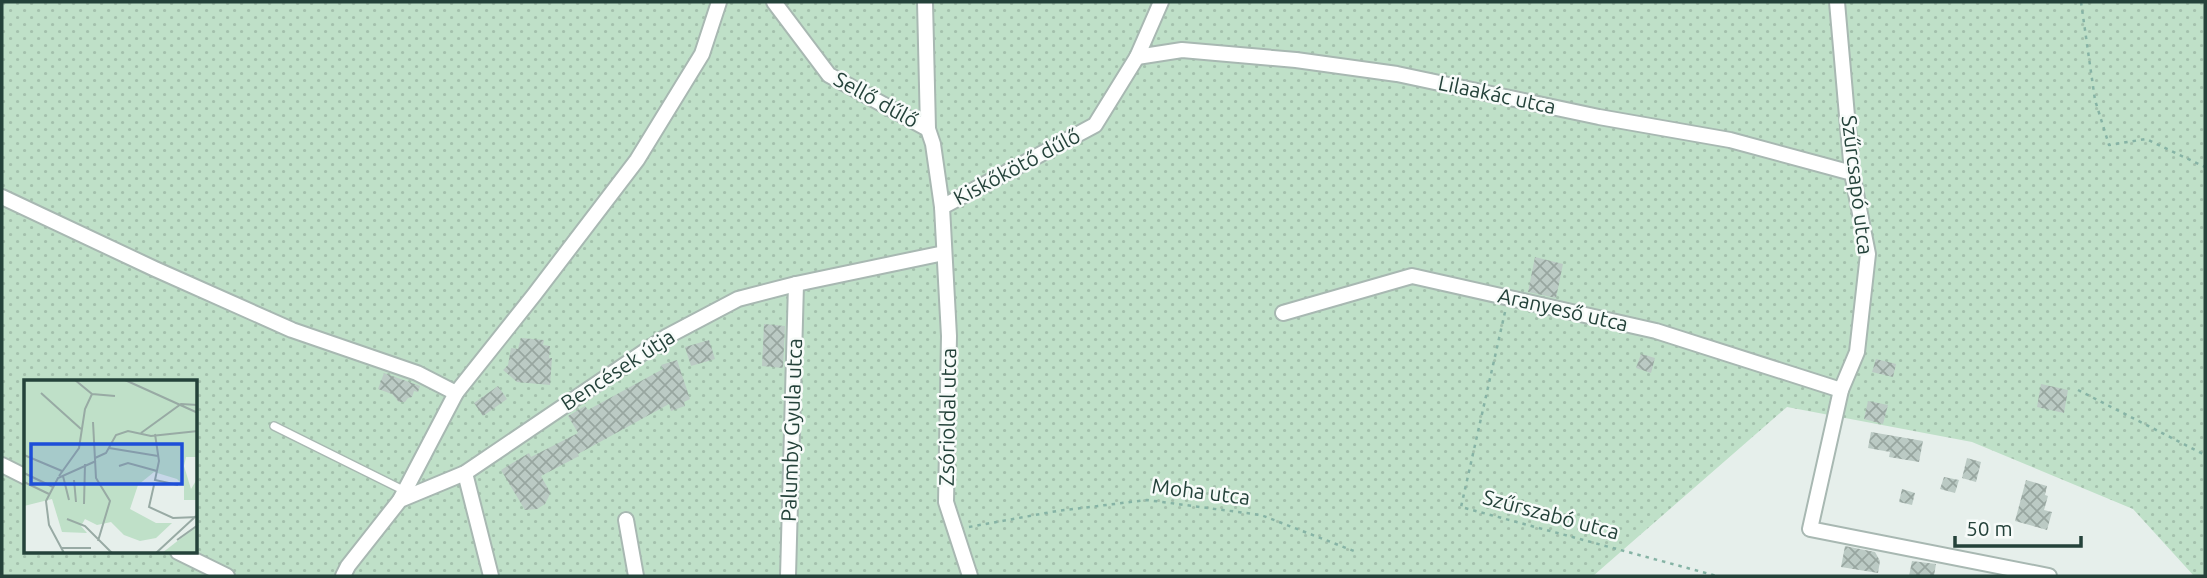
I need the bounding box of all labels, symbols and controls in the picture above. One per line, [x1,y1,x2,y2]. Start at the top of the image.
street label: Sellő dűlő [830,66,923,132]
street label: Lilaakác utca [1436,70,1558,118]
street label: Szűrcsapó utca [1838,114,1878,256]
street label: Kiskőkötő dűlő [949,123,1084,210]
street label: Aranyeső utca [1496,282,1631,336]
street label: Bencések útja [556,324,679,415]
street label: Palumby Gyula utca [776,338,806,522]
street label: Zsórioldal utca [934,348,960,486]
inset map [24,380,198,554]
street label: Moha utca [1151,473,1252,509]
street label: Szűrszabó utca [1480,484,1622,544]
scale bar [1955,504,2081,548]
text: 50 m [1966,516,2013,540]

